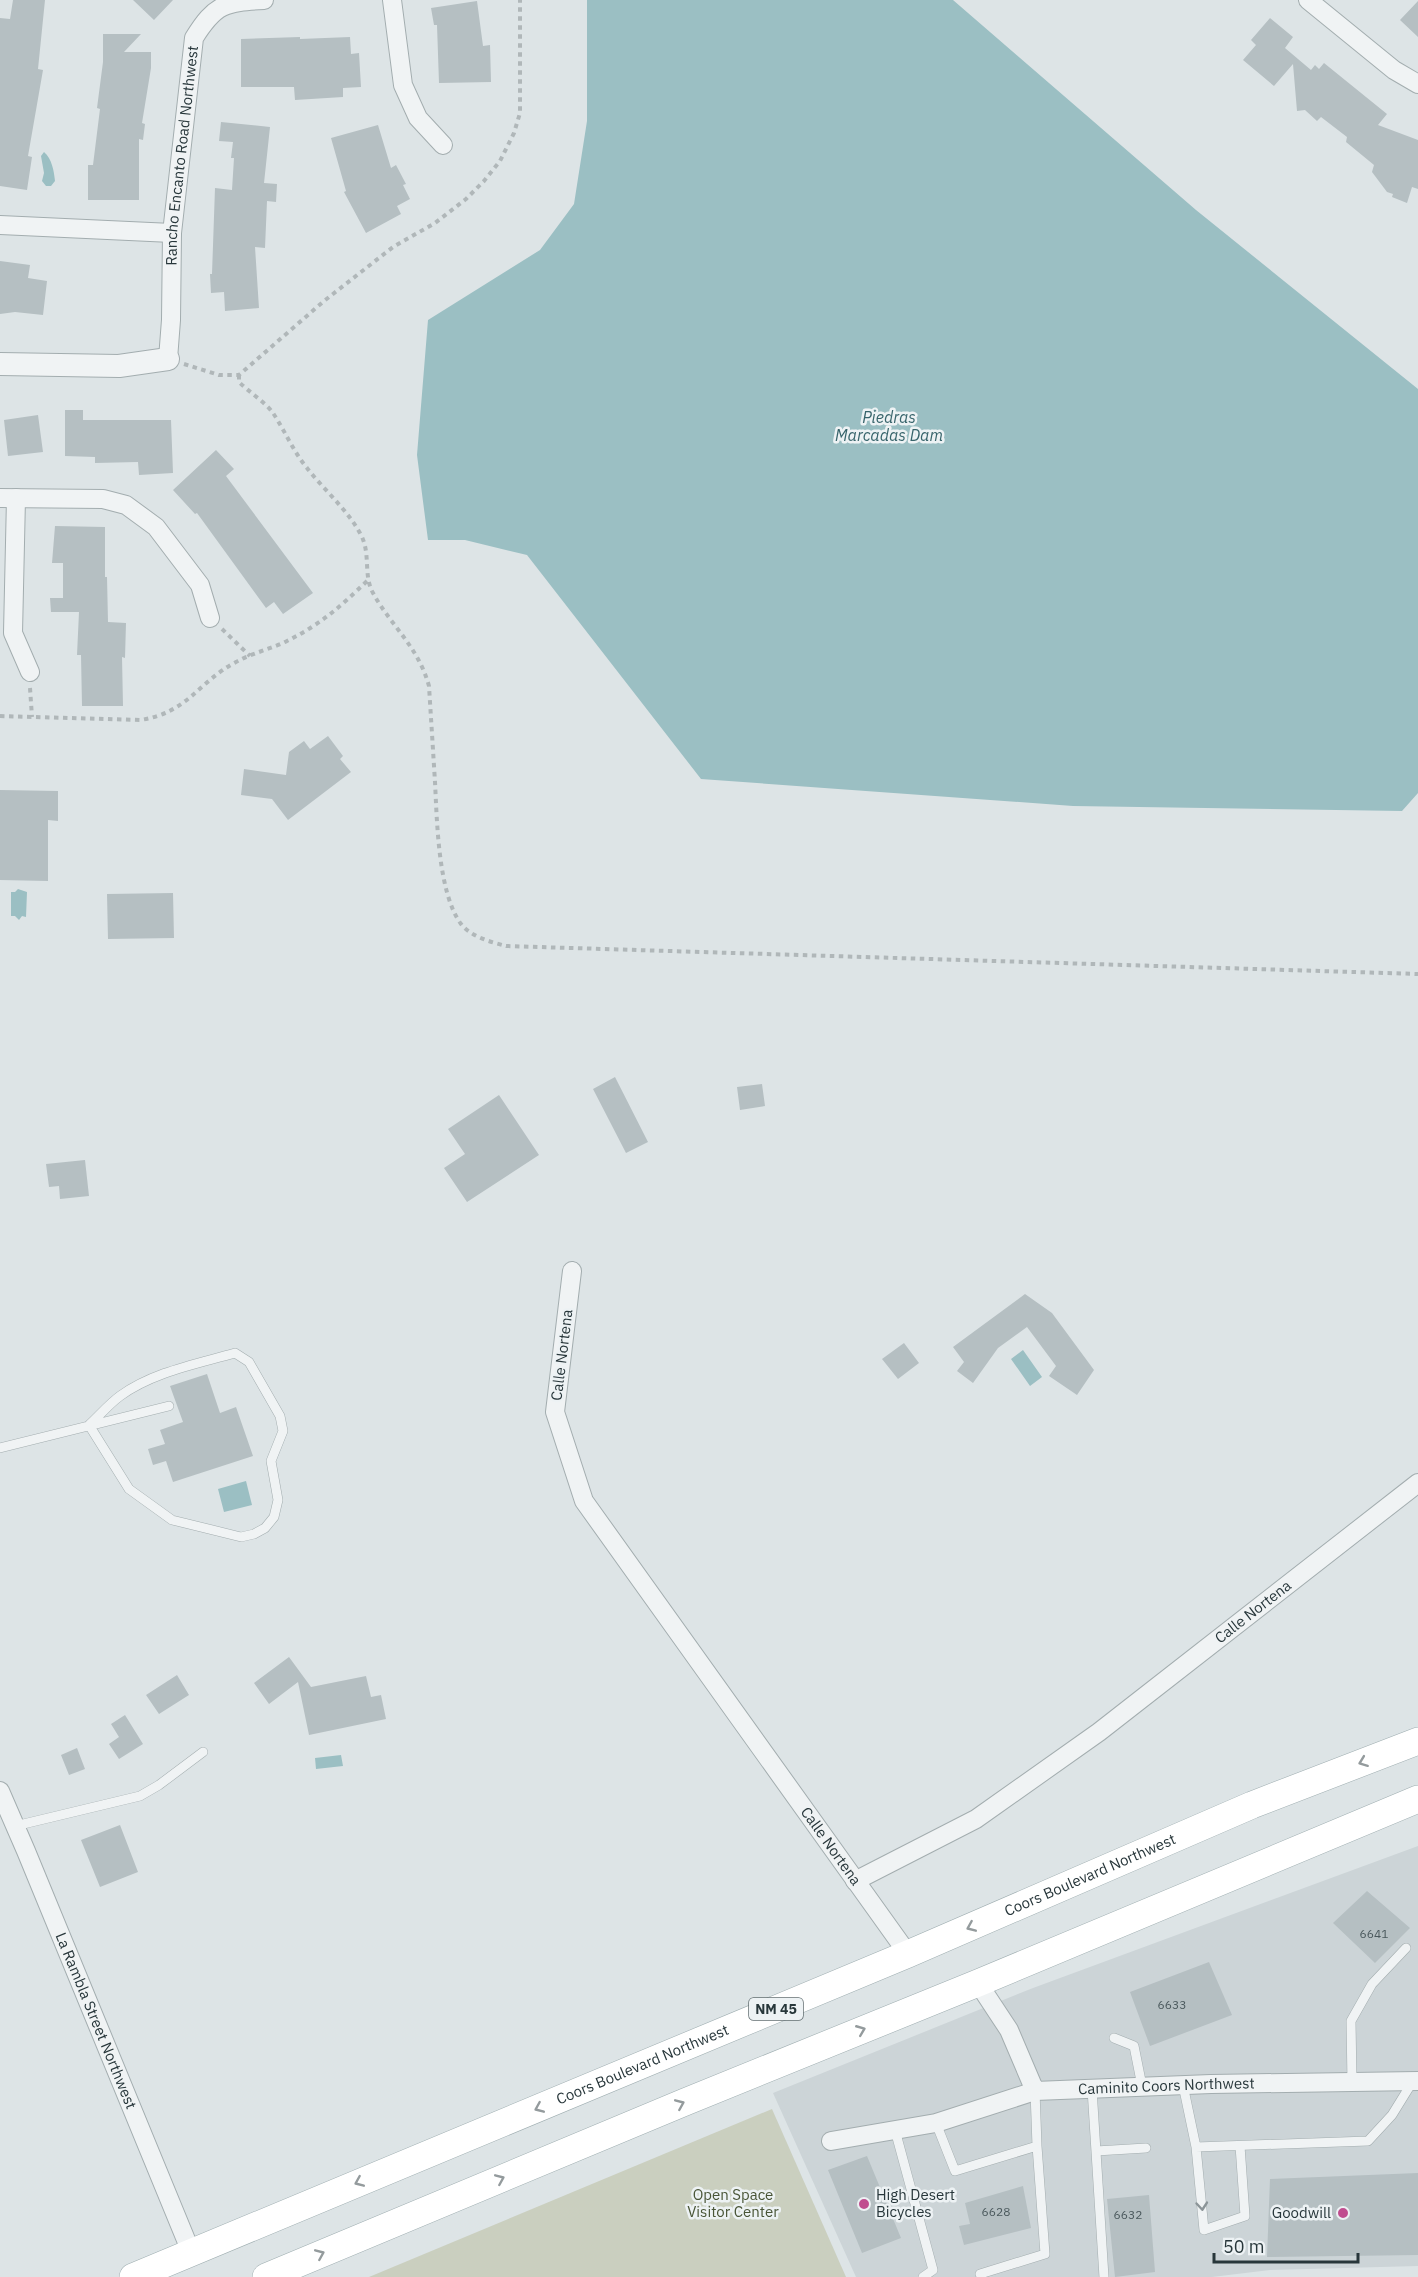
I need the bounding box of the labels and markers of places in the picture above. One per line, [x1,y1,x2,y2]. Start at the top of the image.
place label: High Desert Bicycles [876,2185,955,2221]
marker: High Desert Bicycles [857,2197,871,2211]
place label: Goodwill [1272,2203,1331,2222]
marker: Goodwill [1336,2206,1350,2220]

